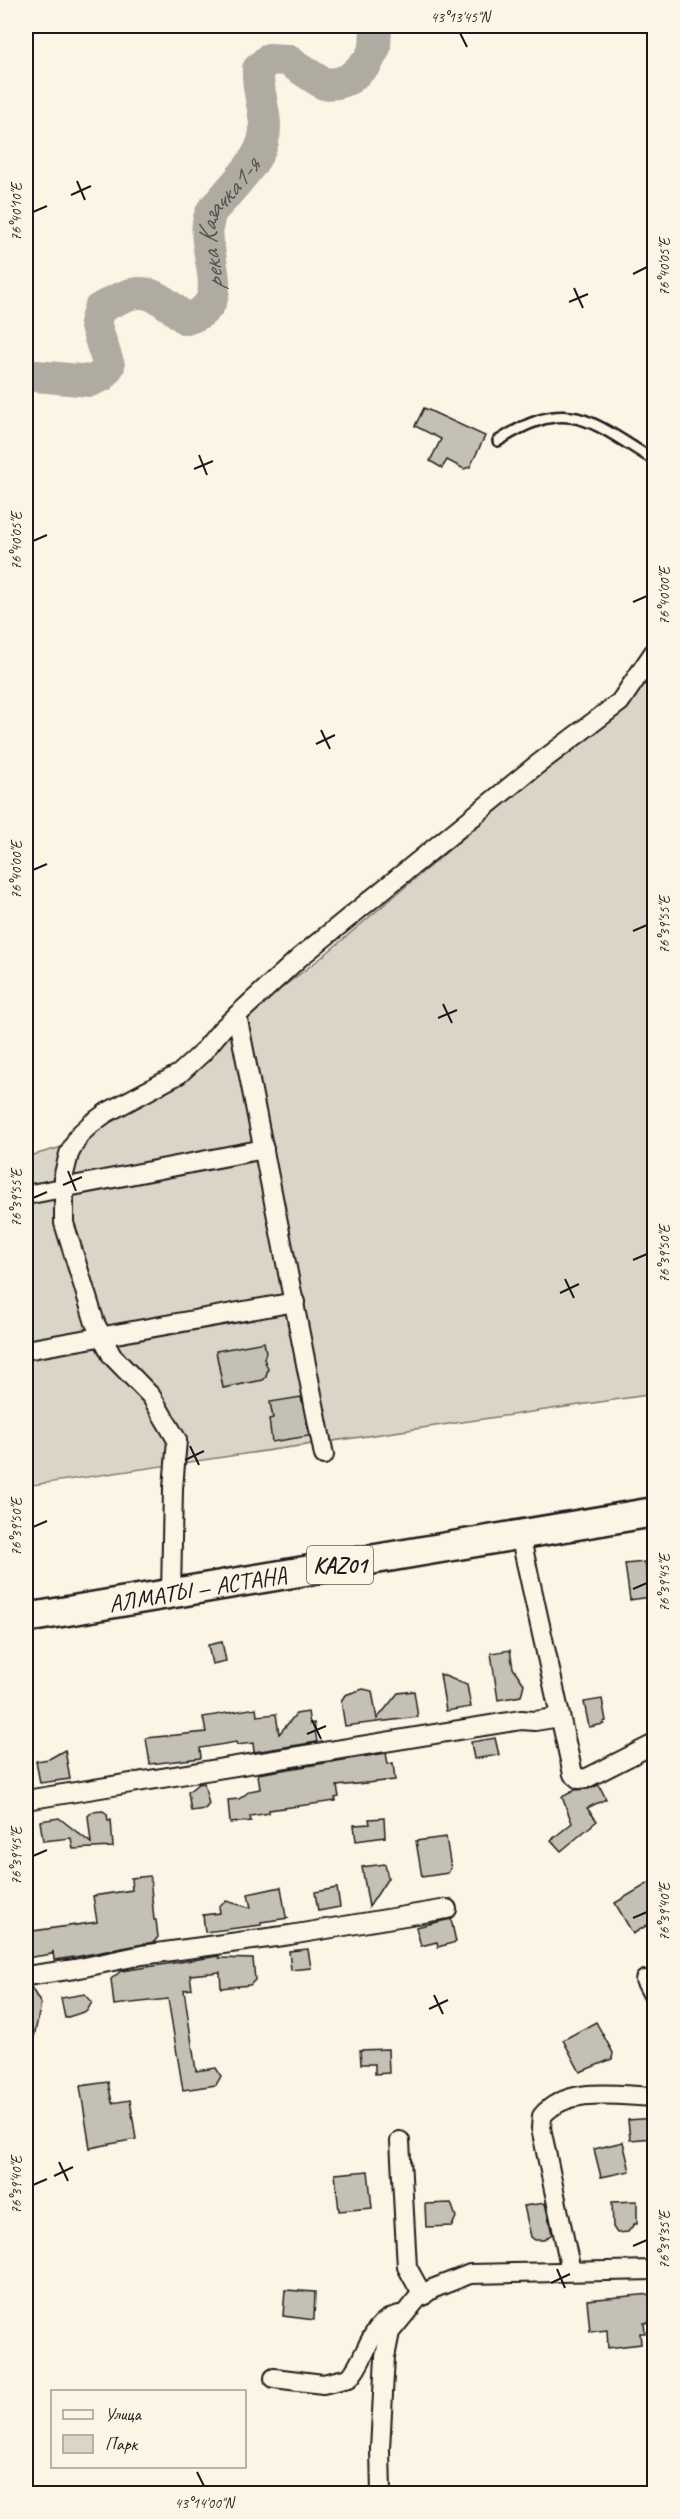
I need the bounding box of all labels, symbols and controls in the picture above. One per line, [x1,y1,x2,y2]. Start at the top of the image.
text: 43°13'45"N [430,8,493,27]
water label: река Казачка1-я [190,149,270,290]
text: 76°40'10"E [7,181,26,241]
text: 76°40'05"E [655,236,674,296]
text: 76°40'05"E [7,510,26,570]
text: 76°40'00"E [655,565,674,625]
text: 76°40'00"E [7,839,26,899]
text: 76°39'55"E [655,894,674,954]
text: 76°39'55"E [7,1167,26,1227]
text: 76°39'50"E [655,1223,674,1283]
text: 76°39'50"E [7,1496,26,1556]
road number: KАZ01 [307,1546,373,1584]
text: 76°39'45"E [655,1552,674,1612]
street label: АЛМАТЫ — АСТАНА [106,1559,290,1619]
text: 76°39'45"E [7,1825,26,1885]
text: 76°39'40"E [655,1881,674,1941]
text: 76°39'40"E [7,2154,26,2214]
text: 76°39'35"E [655,2209,674,2269]
legend [51,2390,246,2468]
text: Улица [105,2403,142,2425]
text: Парк [105,2433,139,2455]
text: 43°14'00"N [174,2494,237,2513]

